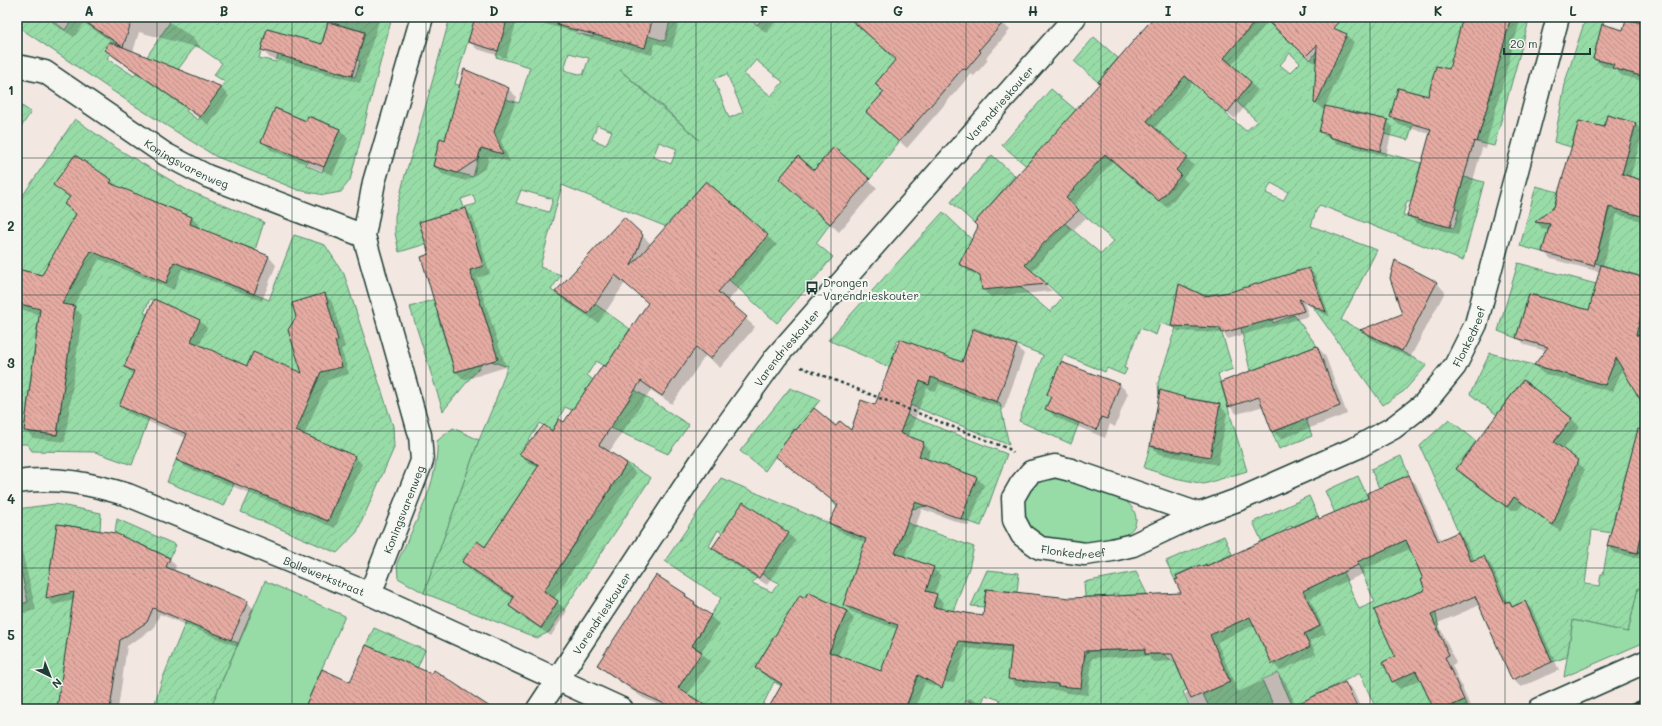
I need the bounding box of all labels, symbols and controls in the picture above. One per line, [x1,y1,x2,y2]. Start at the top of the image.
text: A [84,2,94,19]
text: B [220,2,229,19]
text: C [354,2,364,19]
text: D [489,2,499,19]
text: E [625,2,633,19]
text: F [760,2,768,19]
text: G [893,2,903,19]
text: H [1028,2,1038,19]
text: I [1165,2,1172,19]
text: J [1299,2,1307,19]
text: K [1434,2,1443,19]
text: L [1569,2,1577,19]
scale bar [1504,30,1590,56]
text: 20 m [1510,35,1538,51]
street label: Varendrieskouter [962,62,1037,144]
text: 1 [8,81,14,98]
street label: Koningsvarenweg [142,135,231,191]
text: 2 [7,217,15,234]
place label: Drongen Varendrieskouter [823,275,919,303]
bus stop icon: Drongen Varendrieskouter [804,280,820,296]
street label: Flonkedreef [1448,304,1488,369]
street label: Varendrieskouter [750,305,823,389]
text: 3 [7,354,15,371]
street label: Koningsvarenweg [379,463,427,555]
text: 4 [7,490,15,507]
street label: Flonkedreef [1040,541,1107,562]
street label: Bollewerkstraat [281,552,368,599]
street label: Varendrieskouter [569,569,634,657]
text: 5 [7,626,15,643]
north arrow [30,656,70,696]
text: N [49,675,65,692]

